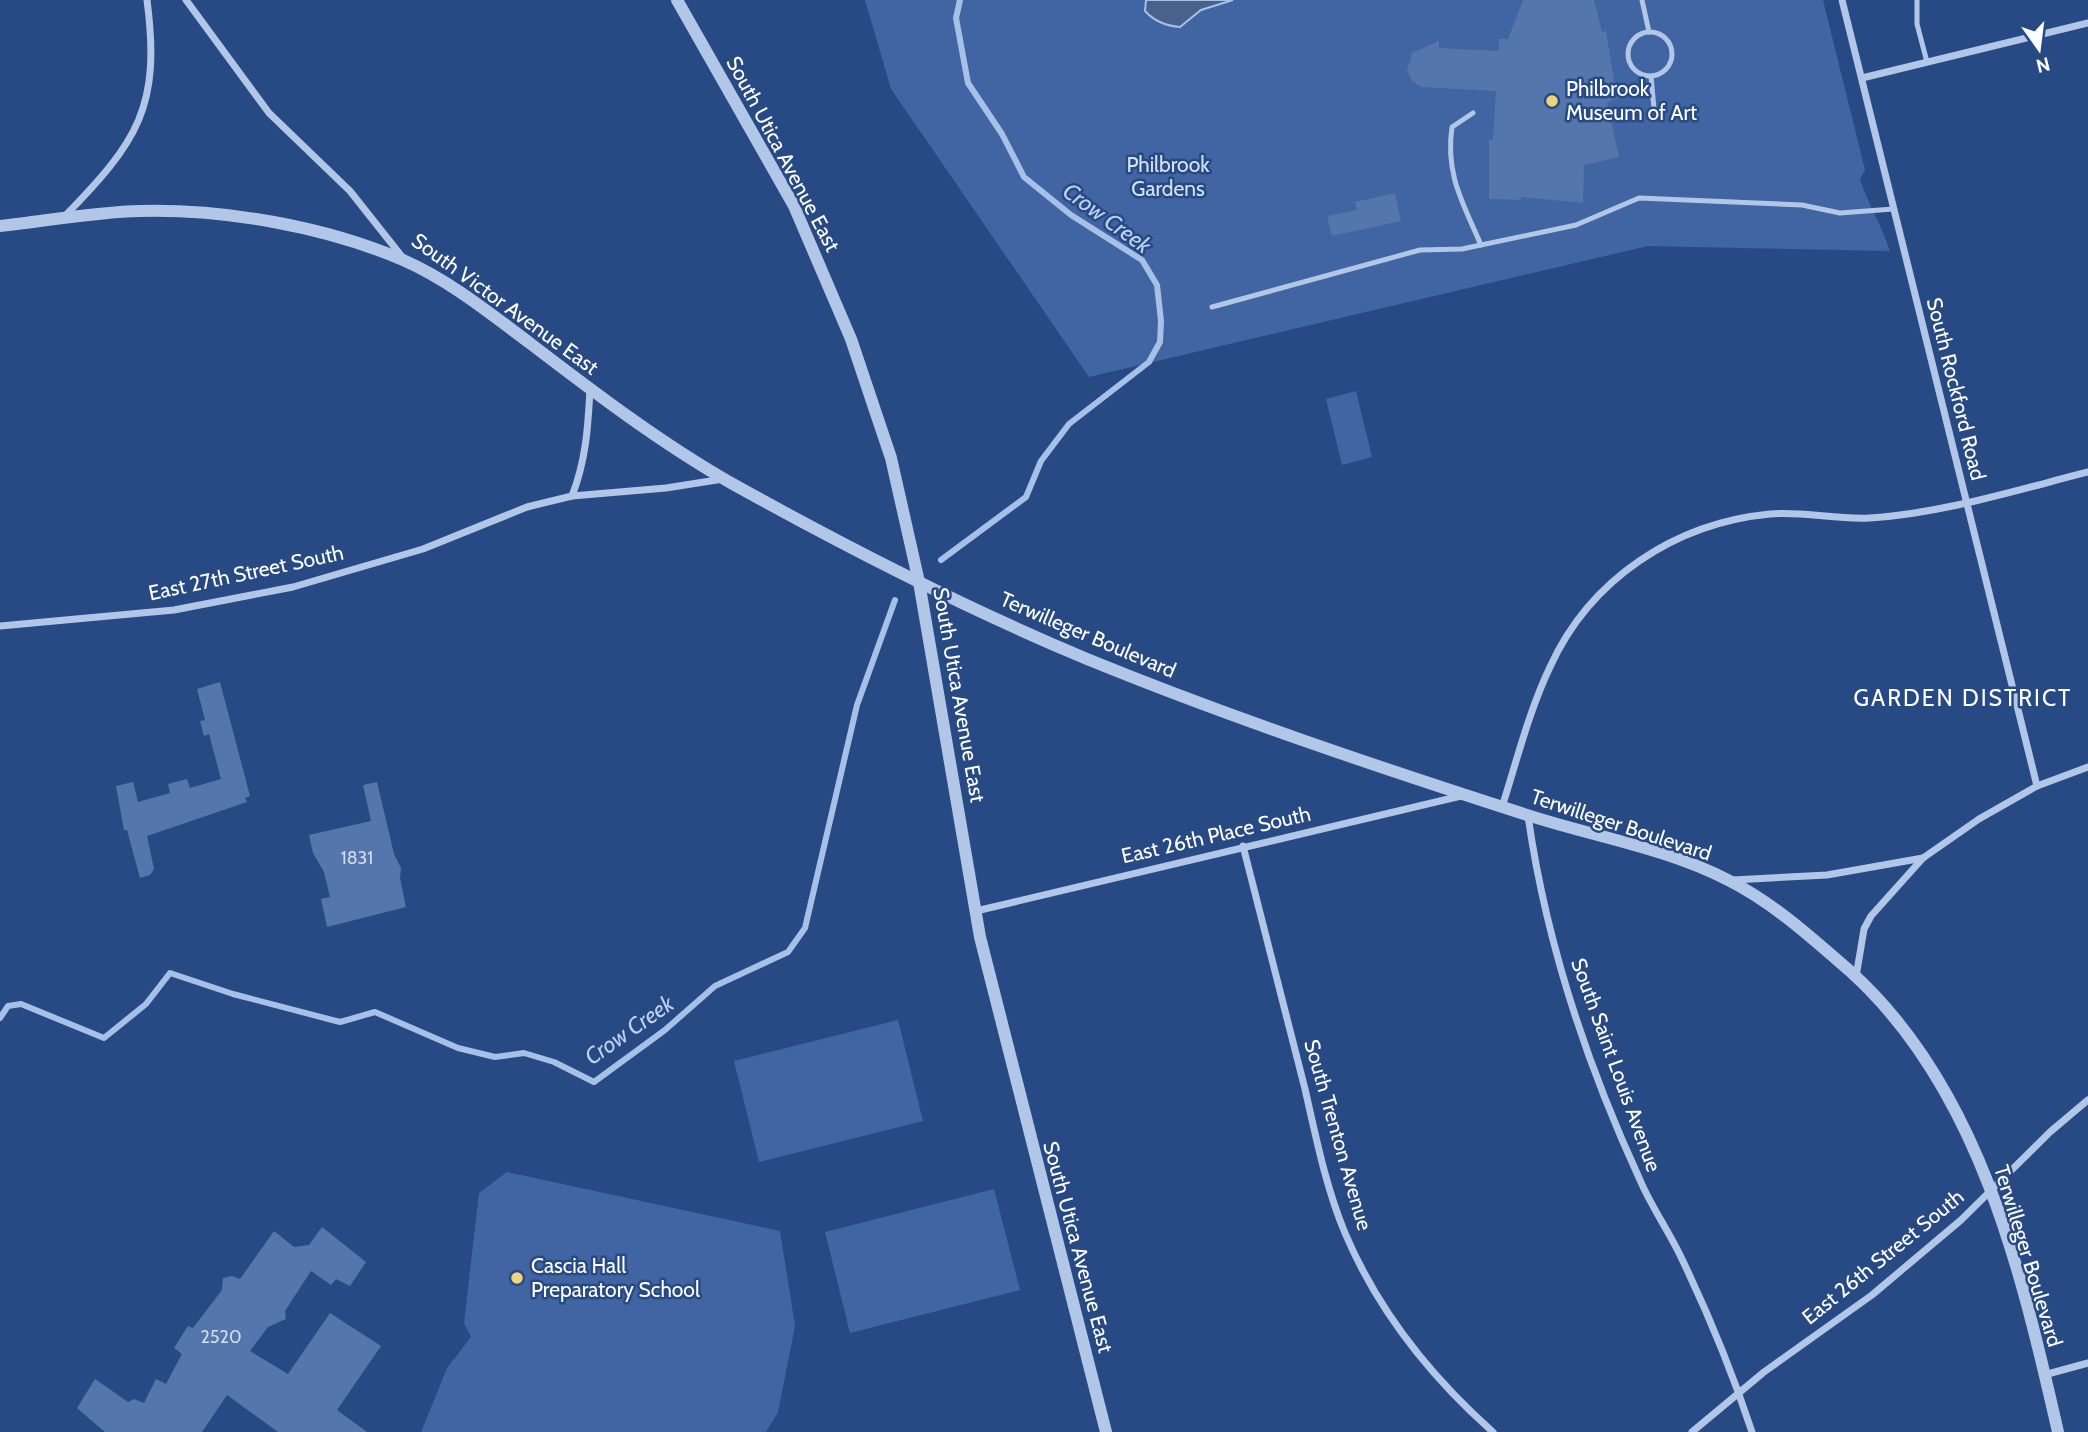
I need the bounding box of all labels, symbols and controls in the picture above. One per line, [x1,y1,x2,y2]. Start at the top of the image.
north arrow [2004,14,2074,84]
street label: South Utica Avenue East [721,52,846,256]
text: N [2034,52,2052,78]
place label: Philbrook Museum of Art [1566,76,1697,125]
marker: Philbrook Museum of Art [1544,93,1560,109]
park label: Philbrook Gardens [1126,152,1210,201]
water label: Crow Creek [1057,177,1158,260]
street label: South Victor Avenue East [407,228,603,380]
street label: South Rockford Road [1922,295,1991,483]
street label: East 27th Street South [146,540,346,605]
street label: South Utica Avenue East [928,586,991,804]
street label: Terwilleger Boulevard [996,586,1180,683]
district label: GARDEN DISTRICT [1854,684,2072,712]
street label: Terwilleger Boulevard [1528,783,1715,866]
street label: East 26th Place South [1119,801,1313,868]
house number: 1831 [341,847,373,869]
street label: South Saint Louis Avenue [1566,955,1667,1175]
water label: Crow Creek [579,989,680,1071]
street label: South Trenton Avenue [1299,1036,1378,1234]
street label: South Utica Avenue East [1038,1138,1119,1355]
street label: Terwilleger Boulevard [1989,1162,2068,1350]
street label: East 26th Street South [1797,1184,1968,1329]
place label: Cascia Hall Preparatory School [531,1253,700,1302]
marker: Cascia Hall Preparatory School [509,1270,525,1286]
house number: 2520 [200,1326,242,1348]

